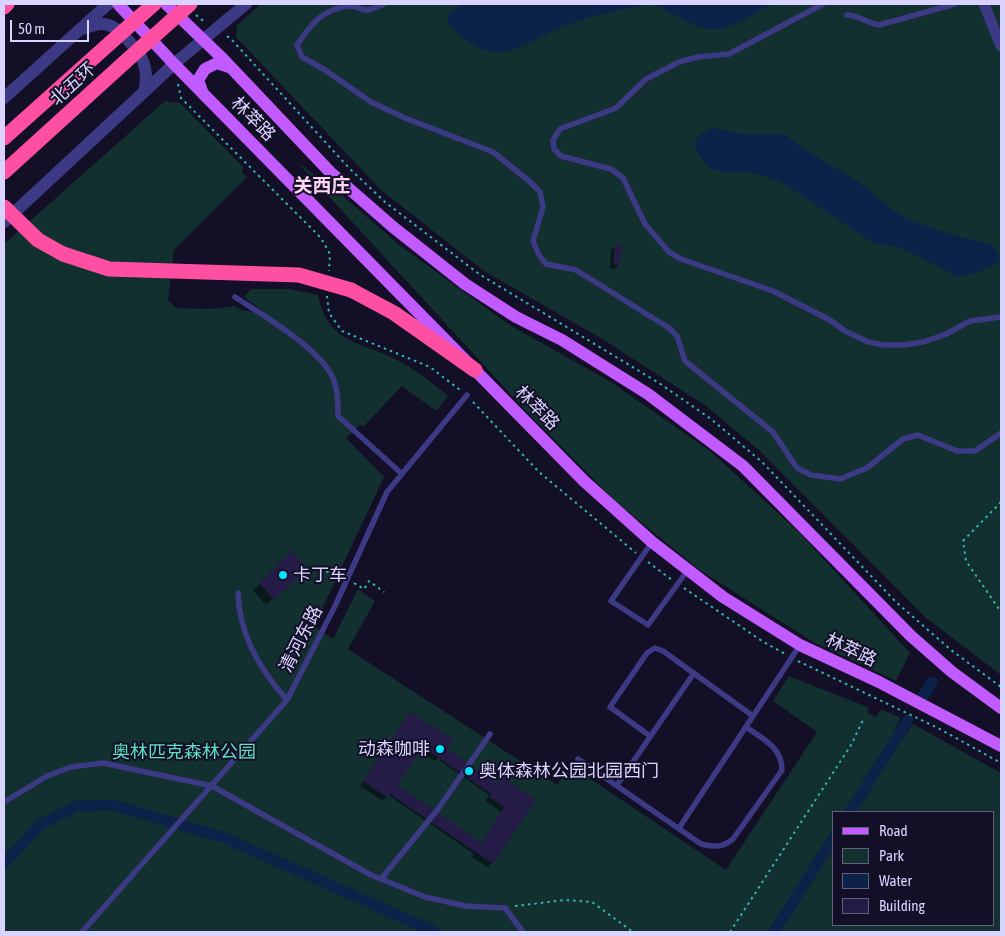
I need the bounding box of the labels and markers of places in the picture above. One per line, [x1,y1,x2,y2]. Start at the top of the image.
place label: 卡丁车 [293,564,347,586]
marker: 卡丁车 [277,569,289,581]
place label: 动森咖啡 [358,738,430,760]
marker: 动森咖啡 [434,743,446,755]
place label: 奥体森林公园北园西门 [479,760,659,782]
marker: 奥体森林公园北园西门 [463,765,475,777]

